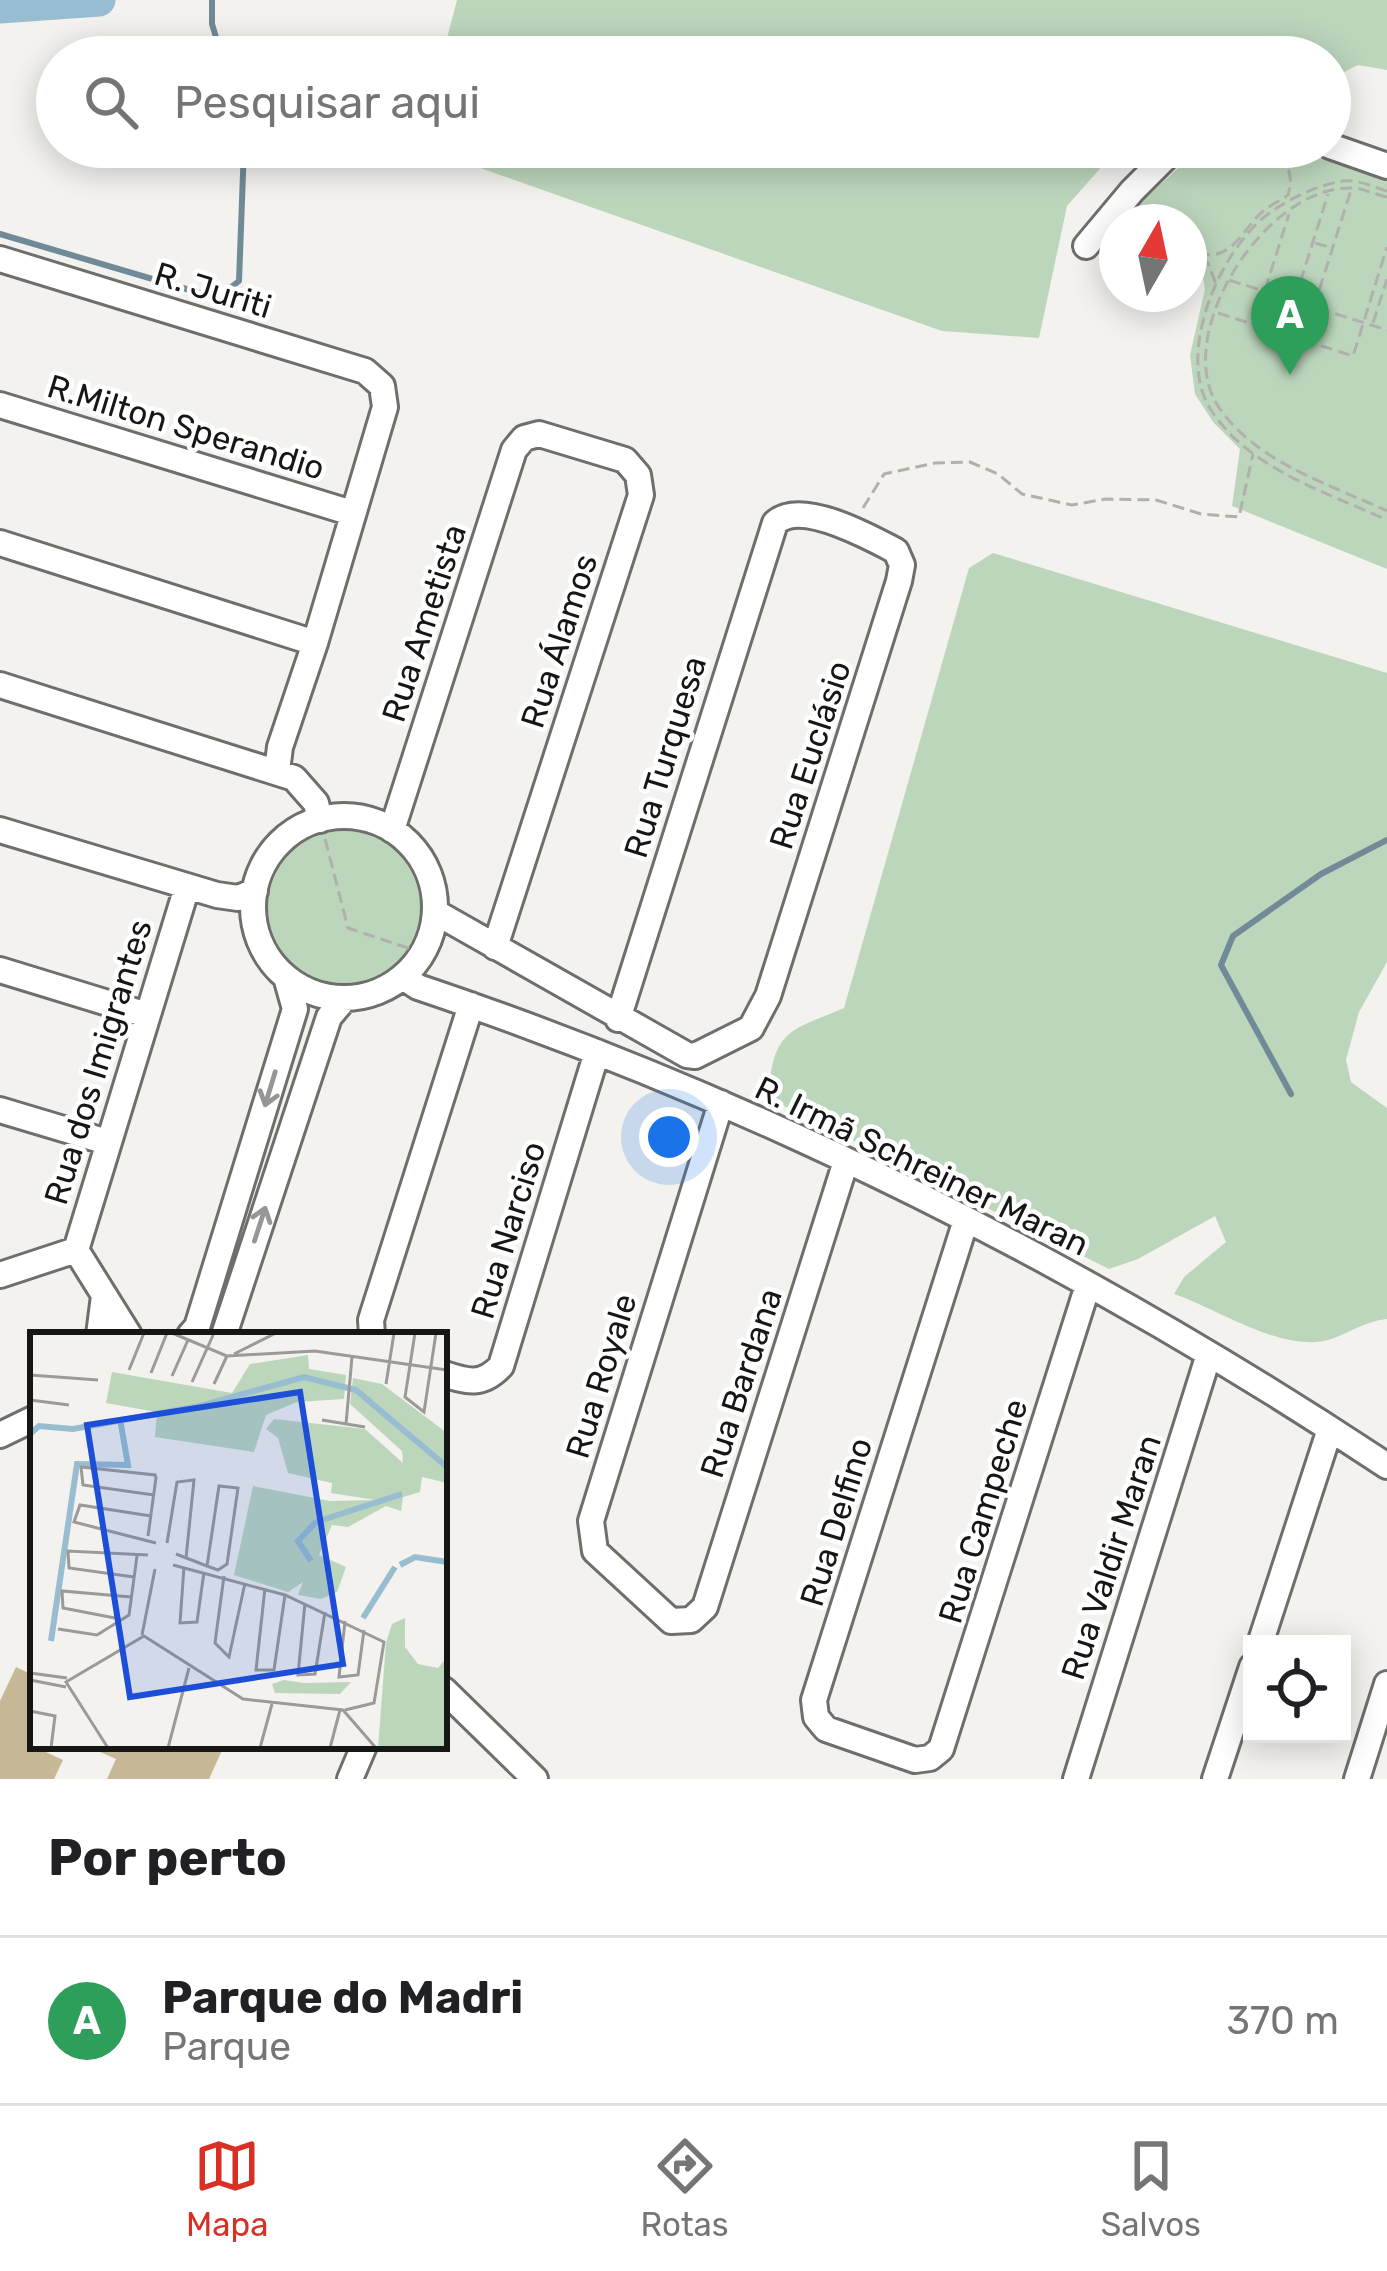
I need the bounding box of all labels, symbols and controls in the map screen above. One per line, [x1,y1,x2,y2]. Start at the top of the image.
search box [36,36,1351,168]
icon: search [78,69,144,135]
text: Pesquisar aqui [174,76,480,129]
north arrow [1099,204,1207,312]
street label: R. Juriti [150,254,276,326]
pin: A [1251,276,1329,375]
street label: R.Milton Sperandio [43,366,329,488]
street label: Rua Ametista [374,519,474,727]
street label: Rua Álamos [513,549,605,733]
street label: Rua Turquesa [616,652,714,862]
street label: Rua Euclásio [761,656,859,854]
street label: Rua dos Imigrantes [36,915,160,1209]
street label: R. Irmã Schreiner Maran [749,1068,1095,1264]
one-way arrow [258,1069,280,1107]
your location [639,1107,699,1167]
street label: Rua Narciso [463,1137,553,1323]
one-way arrow [251,1206,273,1244]
street label: Rua Bardana [692,1284,790,1482]
street label: Rua Royale [558,1289,644,1463]
inset map [30,1332,447,1749]
street label: Rua Campeche [930,1394,1036,1628]
street label: Rua Valdir Maran [1053,1430,1169,1684]
street label: Rua Delfino [792,1433,880,1611]
map controls [1243,1635,1351,1743]
button: locate [1243,1635,1351,1743]
text: Por perto [48,1827,287,1888]
text: Parque do Madri [162,1971,523,2024]
text: A [73,1998,101,2044]
text: 370 m [1227,1998,1339,2044]
text: Parque [162,2024,291,2070]
tab: Mapa [186,2133,268,2244]
tab: Rotas [640,2133,729,2244]
tab: Salvos [1101,2133,1201,2244]

